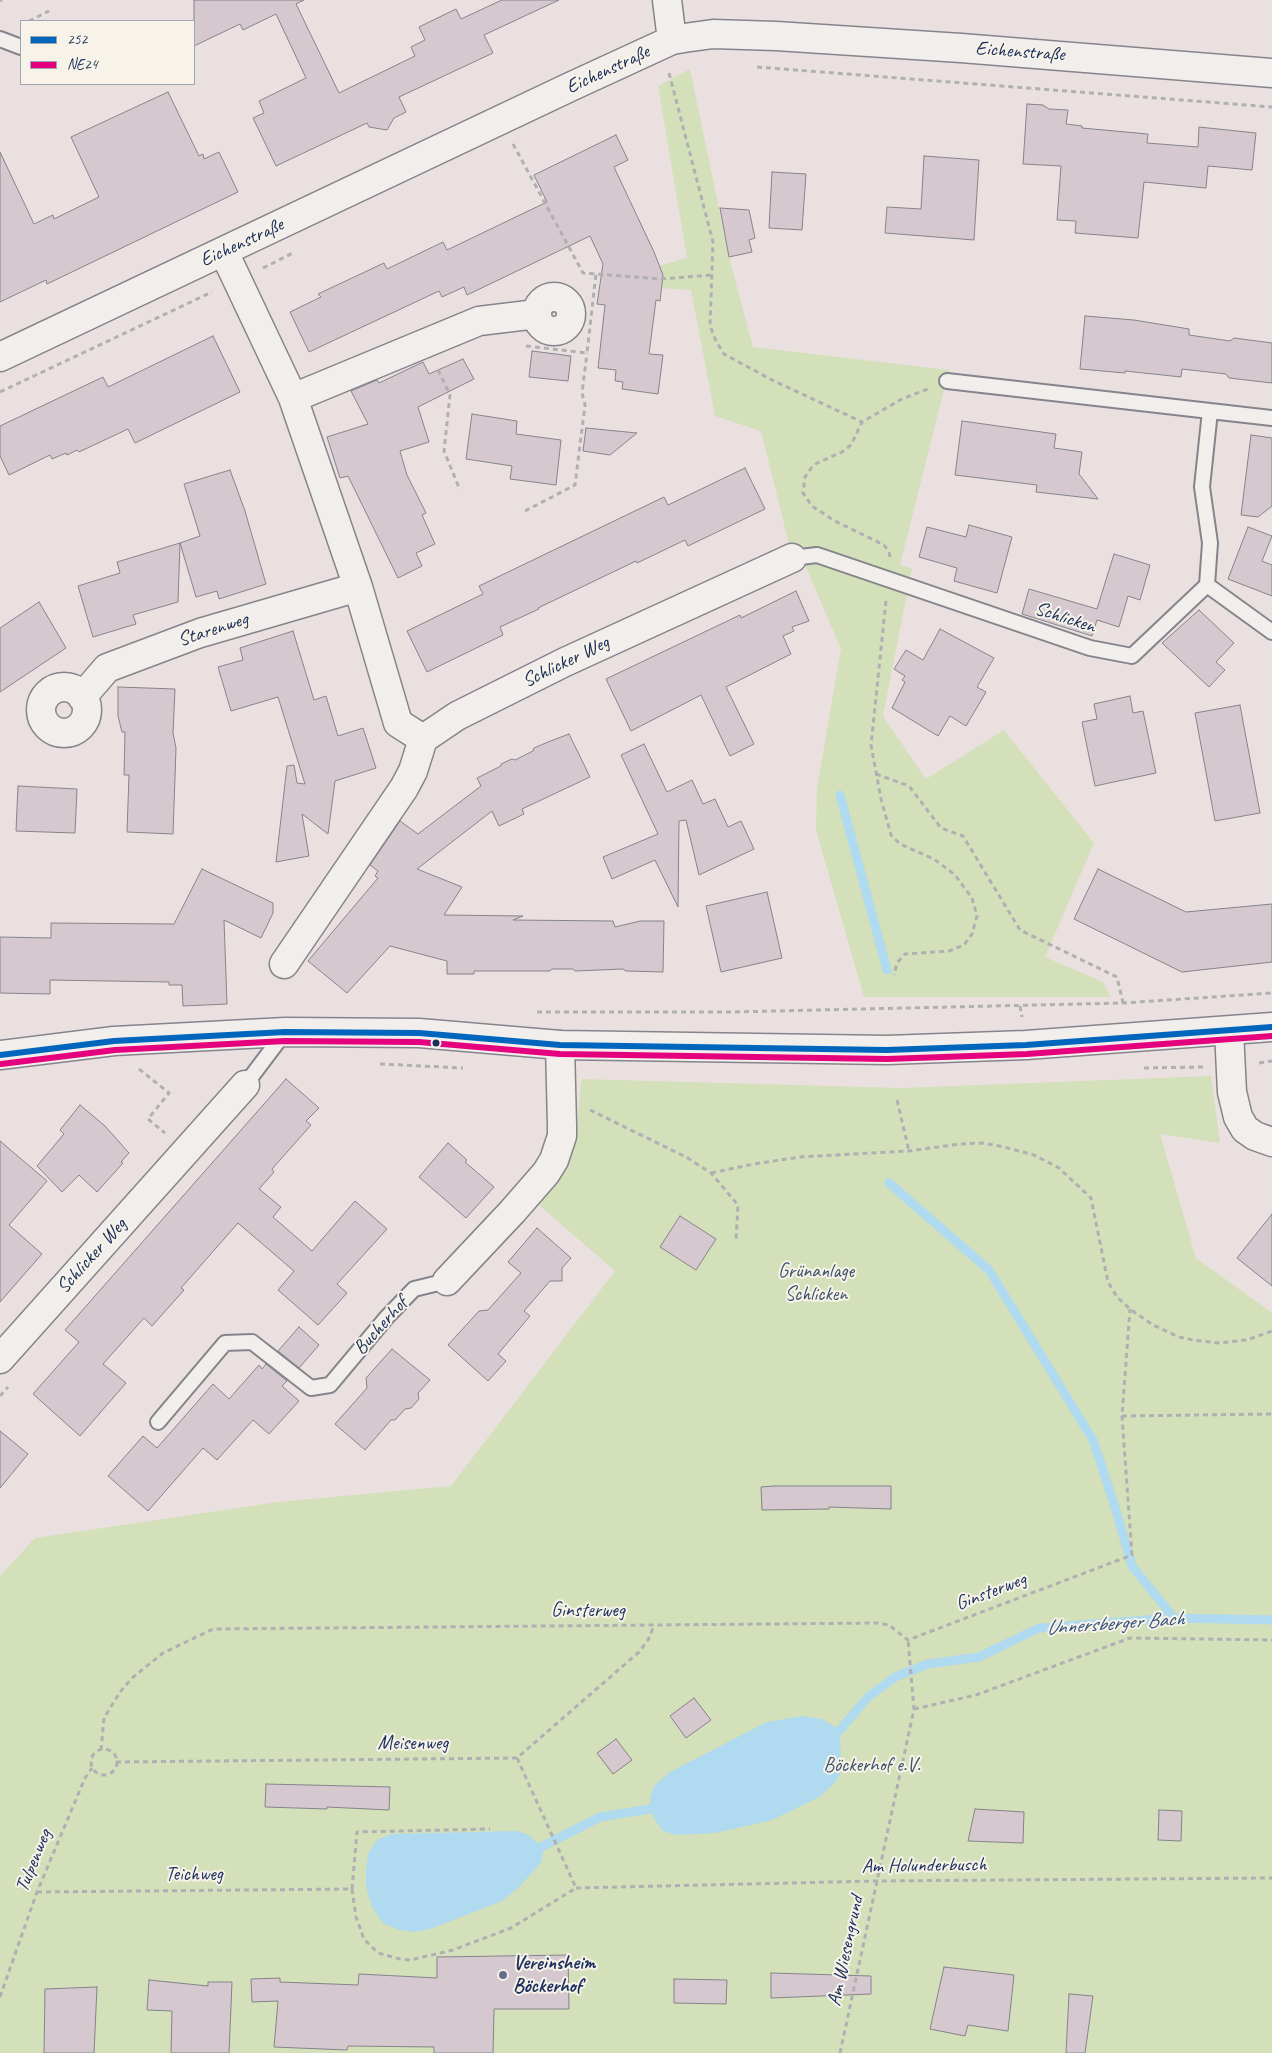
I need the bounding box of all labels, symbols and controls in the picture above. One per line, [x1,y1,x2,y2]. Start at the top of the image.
legend [20,20,195,85]
text: 252 [67,30,87,49]
street label: Eichenstraße [975,37,1065,67]
street label: Eichenstraße [562,40,654,100]
text: NE24 [67,55,97,74]
street label: Eichenstraße [196,213,288,273]
street label: Schlicken [1032,597,1098,639]
street label: Starenweg [175,607,251,653]
street label: Schlicker Weg [519,631,613,693]
unlabelled marker [431,1038,441,1048]
street label: Schlicker Weg [52,1213,132,1299]
park label: Grünanlage Schlicken [778,1260,854,1307]
street label: Bucherhof [349,1292,413,1360]
street label: Ginsterweg [952,1568,1030,1616]
street label: Ginsterweg [551,1599,625,1623]
water label: Unnersberger Bach [1045,1607,1185,1641]
street label: Meisenweg [378,1732,448,1756]
park label: Böckerhof e.V. [824,1754,920,1778]
street label: Tulpenweg [11,1826,57,1896]
street label: Am Holunderbusch [861,1853,987,1879]
street label: Teichweg [165,1863,223,1887]
street label: Am Wiesengrund [823,1894,869,2008]
place label: Vereinsheim Böckerhof [513,1952,595,1999]
marker: Vereinsheim Böckerhof [497,1969,509,1981]

